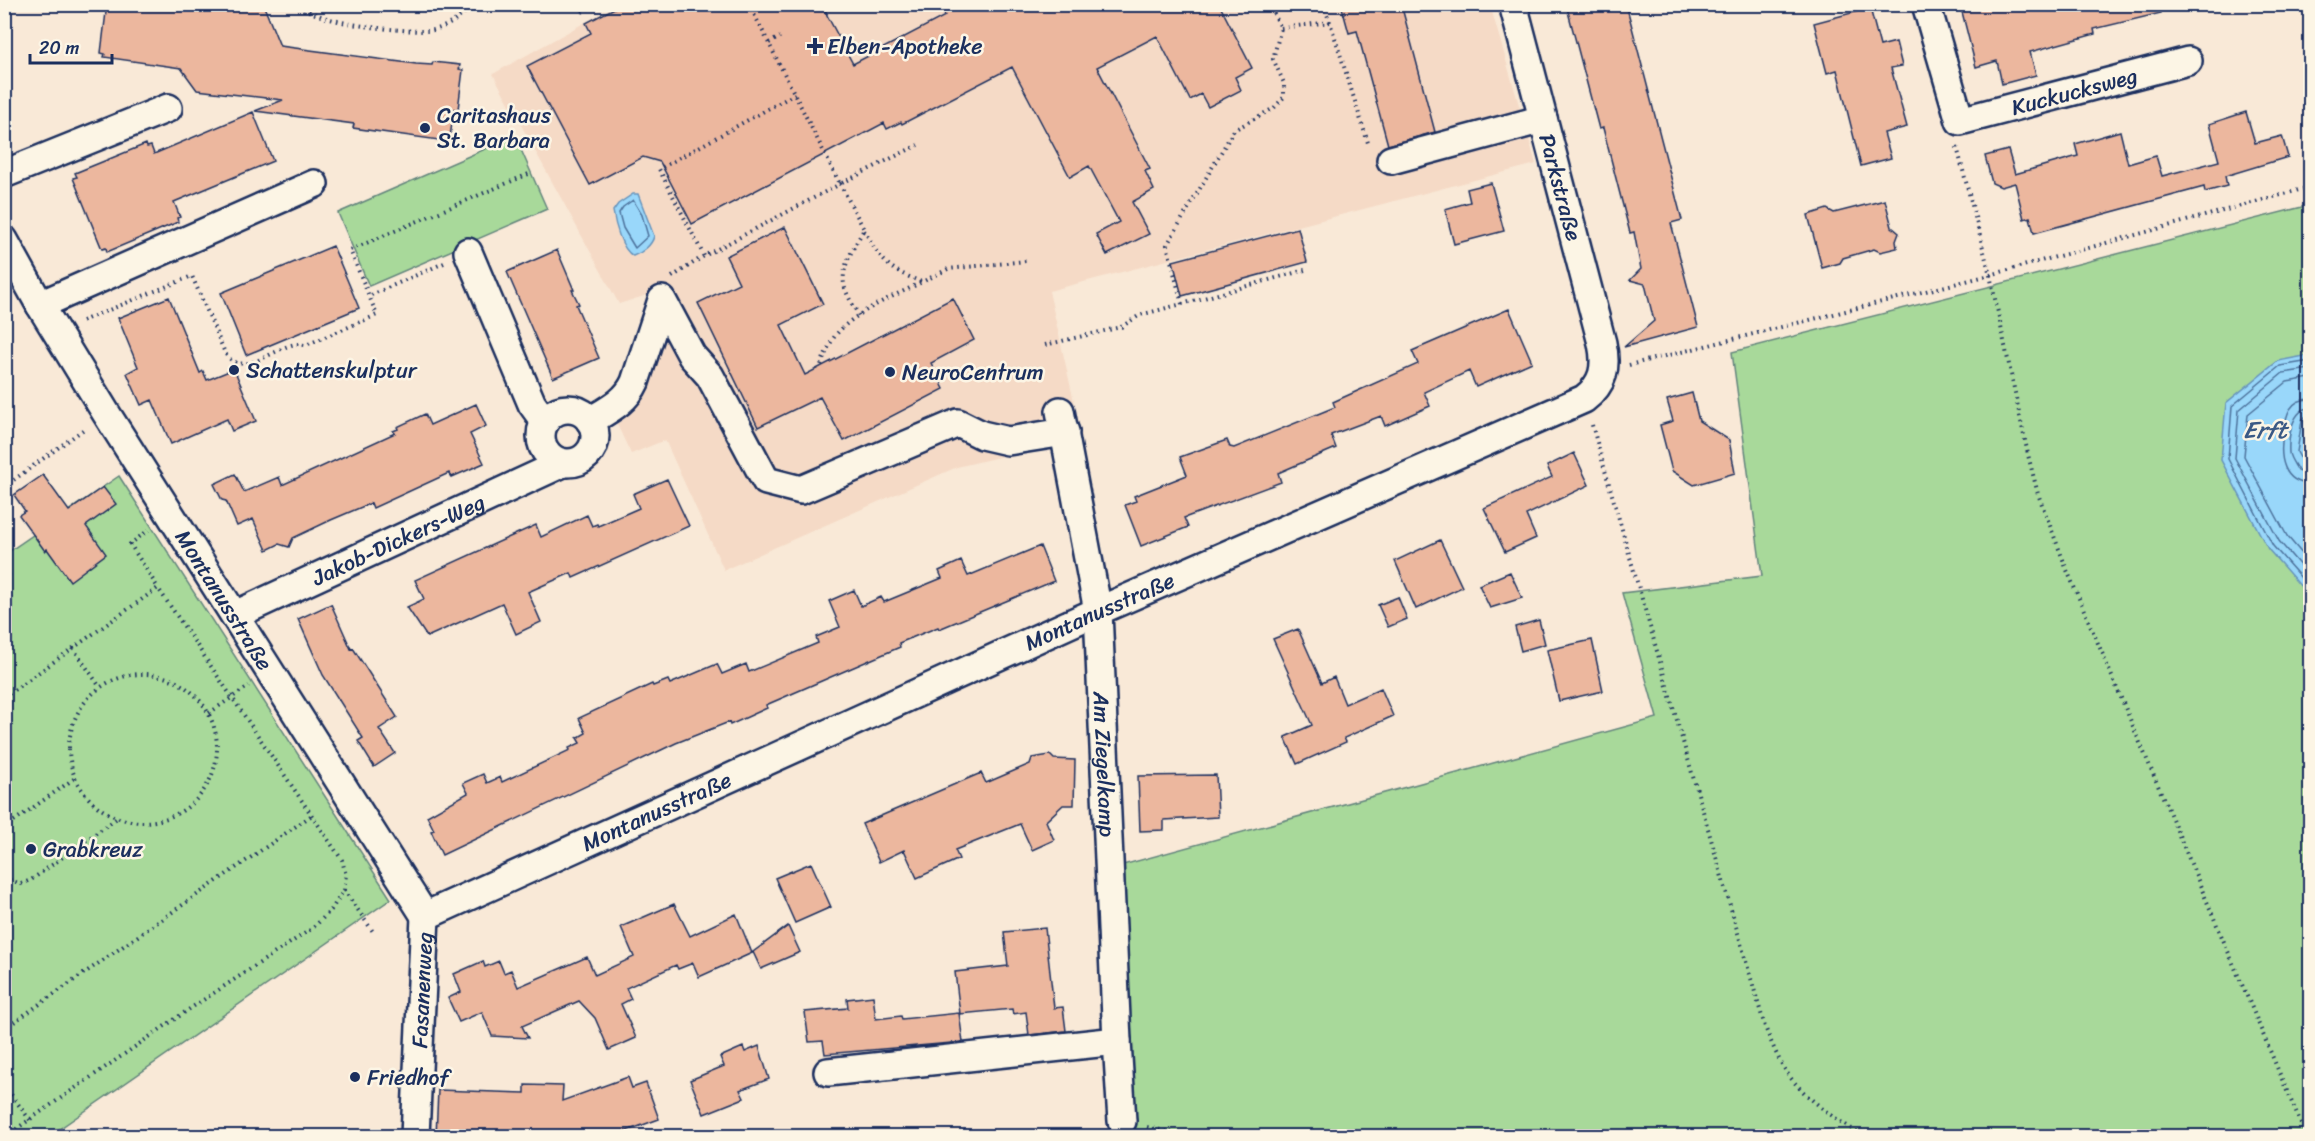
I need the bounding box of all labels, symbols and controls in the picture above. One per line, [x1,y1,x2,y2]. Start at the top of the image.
scale bar [30,27,112,65]
place label: Elben-Apotheke [827,27,983,66]
text: 20 m [39,32,79,64]
marker: Elben-Apotheke [808,39,822,53]
street label: Kuckucksweg [2007,56,2142,127]
place label: Caritashaus St. Barbara [437,96,552,160]
marker: Caritashaus St. Barbara [418,121,432,135]
street label: Parkstraße [1527,129,1594,245]
place label: Schattenskulptur [246,351,418,390]
place label: NeuroCentrum [902,353,1044,392]
marker: Schattenskulptur [227,363,241,377]
marker: NeuroCentrum [883,365,897,379]
water label: Erft [2243,409,2289,451]
street label: Jakob-Dickers-Weg [305,483,492,597]
street label: Montanusstraße [164,522,284,678]
street label: Montanusstraße [1018,561,1181,662]
street label: Am Ziegelkamp [1082,690,1127,838]
street label: Montanusstraße [575,761,738,863]
place label: Grabkreuz [43,830,143,869]
marker: Grabkreuz [24,842,38,856]
street label: Fasanenweg [400,931,444,1049]
place label: Friedhof [367,1058,452,1097]
marker: Friedhof [348,1070,362,1084]

